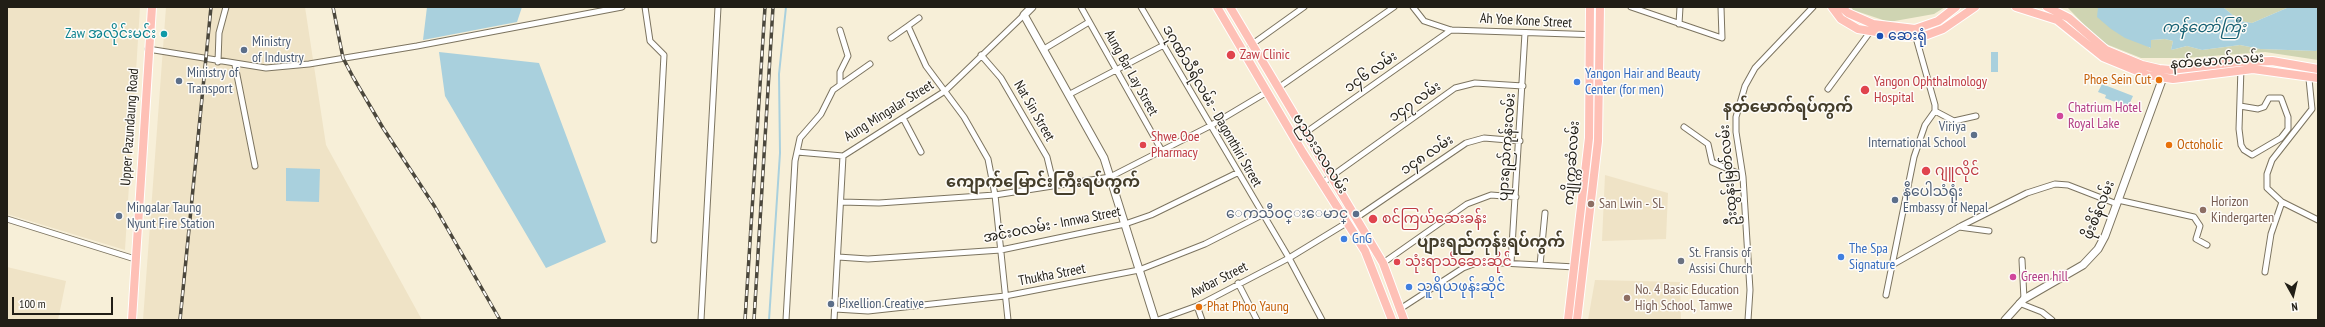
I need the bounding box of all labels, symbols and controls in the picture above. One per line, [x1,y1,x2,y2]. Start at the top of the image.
street label: Ah Yoe Kone Street [1480,10,1572,32]
water label: ကန်တော်ကြီး [2162,19,2246,37]
street label: ဒဂုဏ်သီရိလမ်း - Dagonthiri Street [1159,22,1265,190]
place label: Zaw အလိုင်းမင်း [65,26,156,42]
street label: Aung Bar Lay Street [1101,27,1161,119]
place label: ဆေးရုံ [1888,28,1927,44]
marker: Zaw အလိုင်းမင်း [159,29,169,39]
marker: ဆေးရုံ [1875,31,1885,41]
place label: Ministry of Industry [252,34,304,66]
marker: Ministry of Industry [239,45,249,55]
place label: Zaw Clinic [1240,47,1290,63]
street label: ၁၄၆ လမ်း [1341,48,1401,96]
marker: Zaw Clinic [1225,49,1237,61]
street label: နတ်မောက်လမ်း [2170,49,2264,73]
place label: Ministry of Transport [187,65,238,98]
place label: Yangon Hair and Beauty Center (for men) [1585,66,1700,98]
street label: Upper Pazundaung Road [118,68,142,186]
place label: Phoe Sein Cut [2084,72,2151,88]
place label: Yangon Ophthalmology Hospital [1874,74,1987,106]
marker: Phoe Sein Cut [2154,75,2164,85]
marker: Ministry of Transport [174,76,184,86]
street label: Aung Mingalar Street [841,77,937,145]
marker: Yangon Hair and Beauty Center (for men) [1572,77,1582,87]
street label: Nat Sin Street [1010,78,1058,144]
street label: ၁၄၇ လမ်း [1386,78,1444,126]
marker: Yangon Ophthalmology Hospital [1859,84,1871,96]
street label: ပျားရည်ကုန်းလမ်း [1495,93,1519,201]
district label: နတ်မောက်ရပ်ကွက် [1723,97,1853,117]
place label: Chatrium Hotel Royal Lake [2068,100,2141,132]
street label: ဗညားဒလလမ်း [1289,111,1351,197]
marker: Chatrium Hotel Royal Lake [2055,111,2065,121]
place label: Viriya International School [1868,119,1966,152]
street label: ကျိုက္ကဆံလမ်း [1561,120,1583,206]
street label: ဦးထွန်းမြတ်လမ်း [1716,124,1742,226]
place label: Shwe Ooe Pharmacy [1151,129,1200,162]
marker: Viriya International School [1969,130,1979,140]
street label: ၁၄၈ လမ်း [1398,131,1456,179]
place label: Octoholic [2177,137,2223,153]
marker: Shwe Ooe Pharmacy [1138,140,1148,150]
marker: Octoholic [2164,140,2174,150]
place label: ဂျူလိုင် [1935,163,1979,179]
marker: ဂျူလိုင် [1920,165,1932,177]
district label: ကျောက်မြောင်းကြီးရပ်ကွက် [946,172,1140,192]
street label: ဖိုးစိန်လမ်း [2080,178,2118,242]
place label: နီပေါသံရုံး Embassy of Nepal [1903,184,1988,216]
place label: Horizon Kindergarten [2211,194,2274,226]
marker: နီပေါသံရုံး Embassy of Nepal [1890,195,1900,205]
place label: San Lwin - SL [1599,196,1664,212]
marker: San Lwin - SL [1586,199,1596,209]
place label: Mingalar Taung Nyunt Fire Station [127,200,215,232]
street label: အင်းဝလမ်း - Innwa Street [982,203,1122,247]
marker: Horizon Kindergarten [2198,205,2208,215]
place label: ေကသီဝင္းေမာင္ [1226,206,1348,222]
marker: ေကသီဝင္းေမာင္ [1351,209,1361,219]
marker: Mingalar Taung Nyunt Fire Station [114,211,124,221]
place label: စင်ကြယ်ဆေးခန်း [1382,211,1487,227]
marker: စင်ကြယ်ဆေးခန်း [1367,213,1379,225]
place label: GnG [1352,231,1372,247]
district label: ပျားရည်ကုန်းရပ်ကွက် [1417,232,1565,252]
marker: GnG [1339,234,1349,244]
place label: The Spa Signature [1849,241,1895,274]
place label: St. Fransis of Assisi Church [1689,245,1752,278]
marker: The Spa Signature [1836,252,1846,262]
place label: သုံးရာသီဆေးဆိုင် [1405,254,1512,270]
marker: St. Fransis of Assisi Church [1676,256,1686,266]
marker: သုံးရာသီဆေးဆိုင် [1392,257,1402,267]
street label: Awbar Street [1188,258,1250,302]
street label: Thukha Street [1017,260,1087,290]
place label: Green hill [2021,269,2068,285]
marker: Green hill [2008,272,2018,282]
north arrow [2273,275,2313,315]
place label: သူရိယဖုန်းဆိုင် [1417,279,1505,295]
marker: သူရိယဖုန်းဆိုင် [1404,282,1414,292]
place label: No. 4 Basic Education High School, Tamwe [1635,282,1739,314]
scale bar [14,289,115,315]
marker: No. 4 Basic Education High School, Tamwe [1622,293,1632,303]
text: 100 m [19,296,46,311]
place label: Pixellion Creative [839,296,924,312]
marker: Pixellion Creative [826,299,836,309]
place label: Phat Phoo Yaung [1207,299,1289,315]
text: N [2291,300,2299,314]
marker: Phat Phoo Yaung [1194,302,1204,312]

